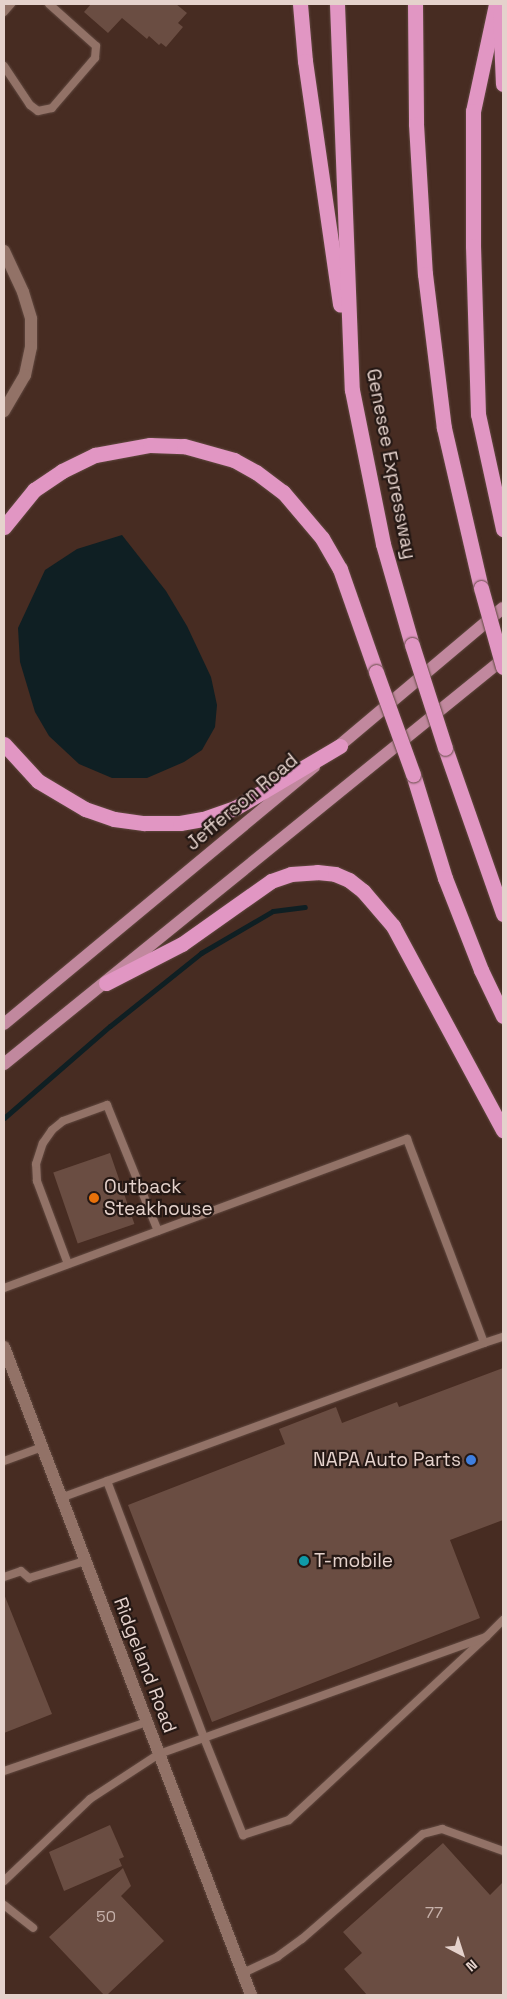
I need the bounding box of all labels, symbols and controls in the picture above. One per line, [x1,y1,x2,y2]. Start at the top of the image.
street label: Genesee Expressway [361,367,421,561]
street label: Jefferson Road [181,749,303,855]
place label: Outback Steakhouse [104,1176,213,1220]
marker: Outback Steakhouse [88,1192,100,1204]
place label: NAPA Auto Parts [313,1449,461,1471]
marker: NAPA Auto Parts [465,1454,477,1466]
place label: T-mobile [314,1550,393,1572]
marker: T-mobile [298,1555,310,1567]
street label: Ridgeland Road [109,1594,181,1736]
house number: 77 [425,1903,443,1923]
house number: 50 [96,1907,116,1927]
north arrow [437,1929,487,1979]
text: N [462,1956,481,1975]

